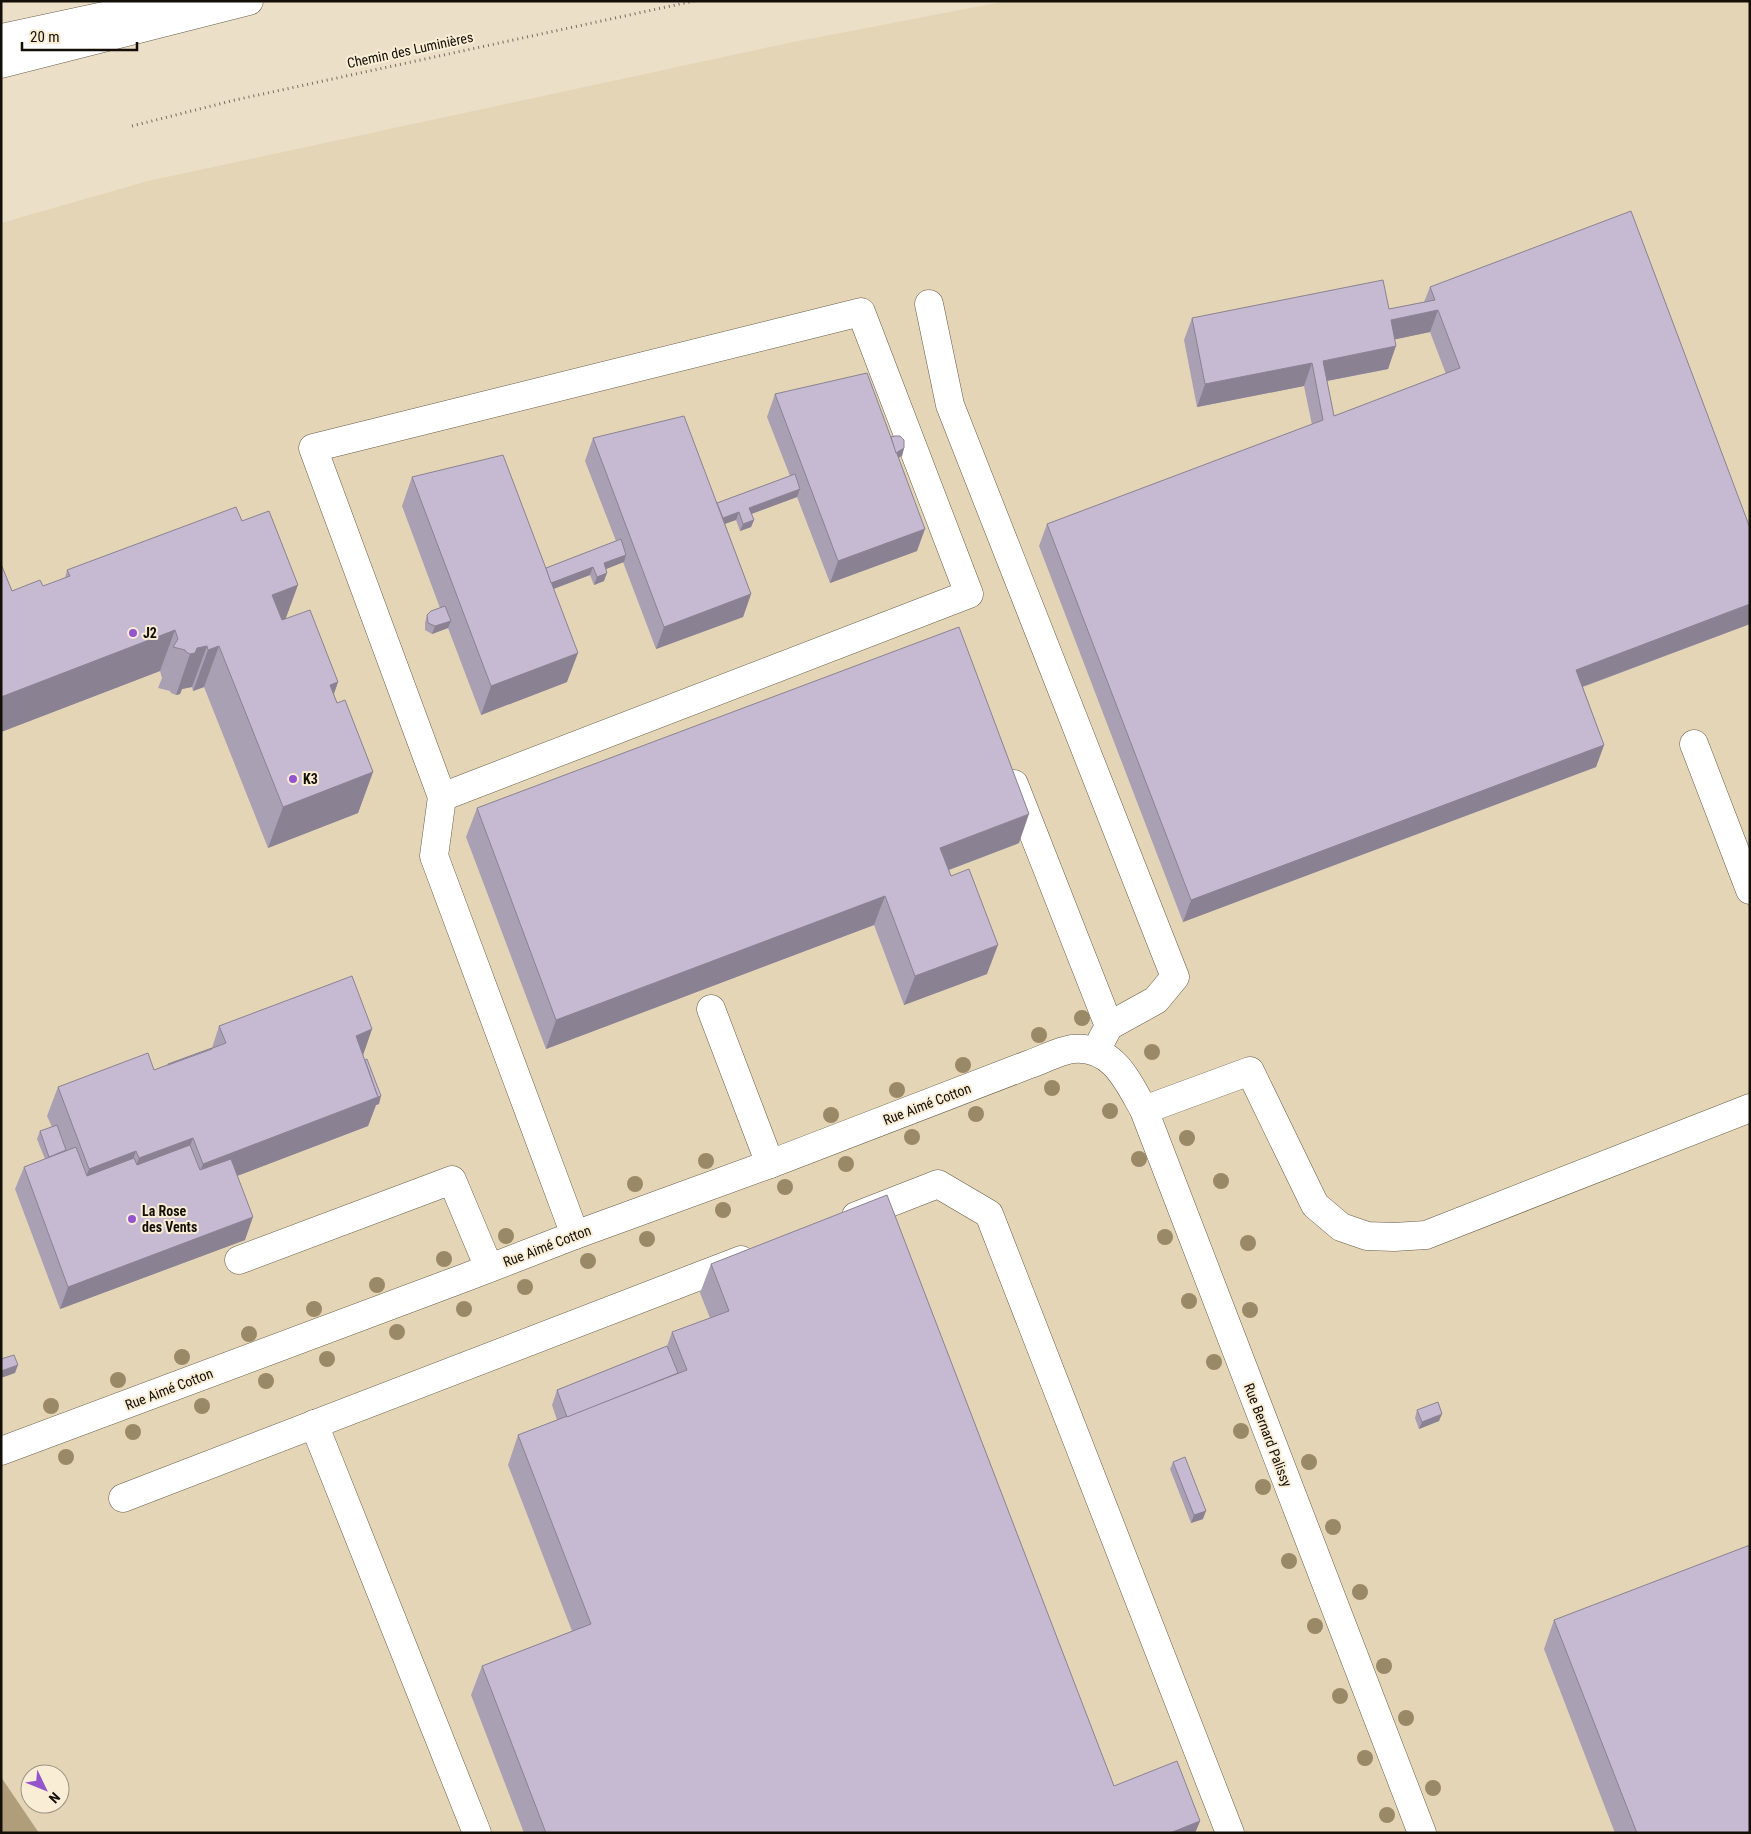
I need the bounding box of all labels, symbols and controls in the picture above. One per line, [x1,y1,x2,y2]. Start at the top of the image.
scale bar [22,20,138,52]
text: 20 m [30,28,60,46]
street label: Chemin des Luminières [345,29,475,71]
place label: J2 [143,625,157,641]
marker: J2 [127,627,139,639]
place label: K3 [303,771,318,787]
marker: K3 [287,773,299,785]
street label: Rue Aimé Cotton [881,1080,973,1128]
place label: La Rose des Vents [142,1203,197,1235]
marker: La Rose des Vents [126,1213,138,1225]
street label: Rue Aimé Cotton [501,1222,593,1270]
street label: Rue Aimé Cotton [123,1365,215,1413]
street label: Rue Bernard Palissy [1241,1381,1295,1489]
north arrow [20,1764,70,1814]
text: N [46,1789,63,1806]

